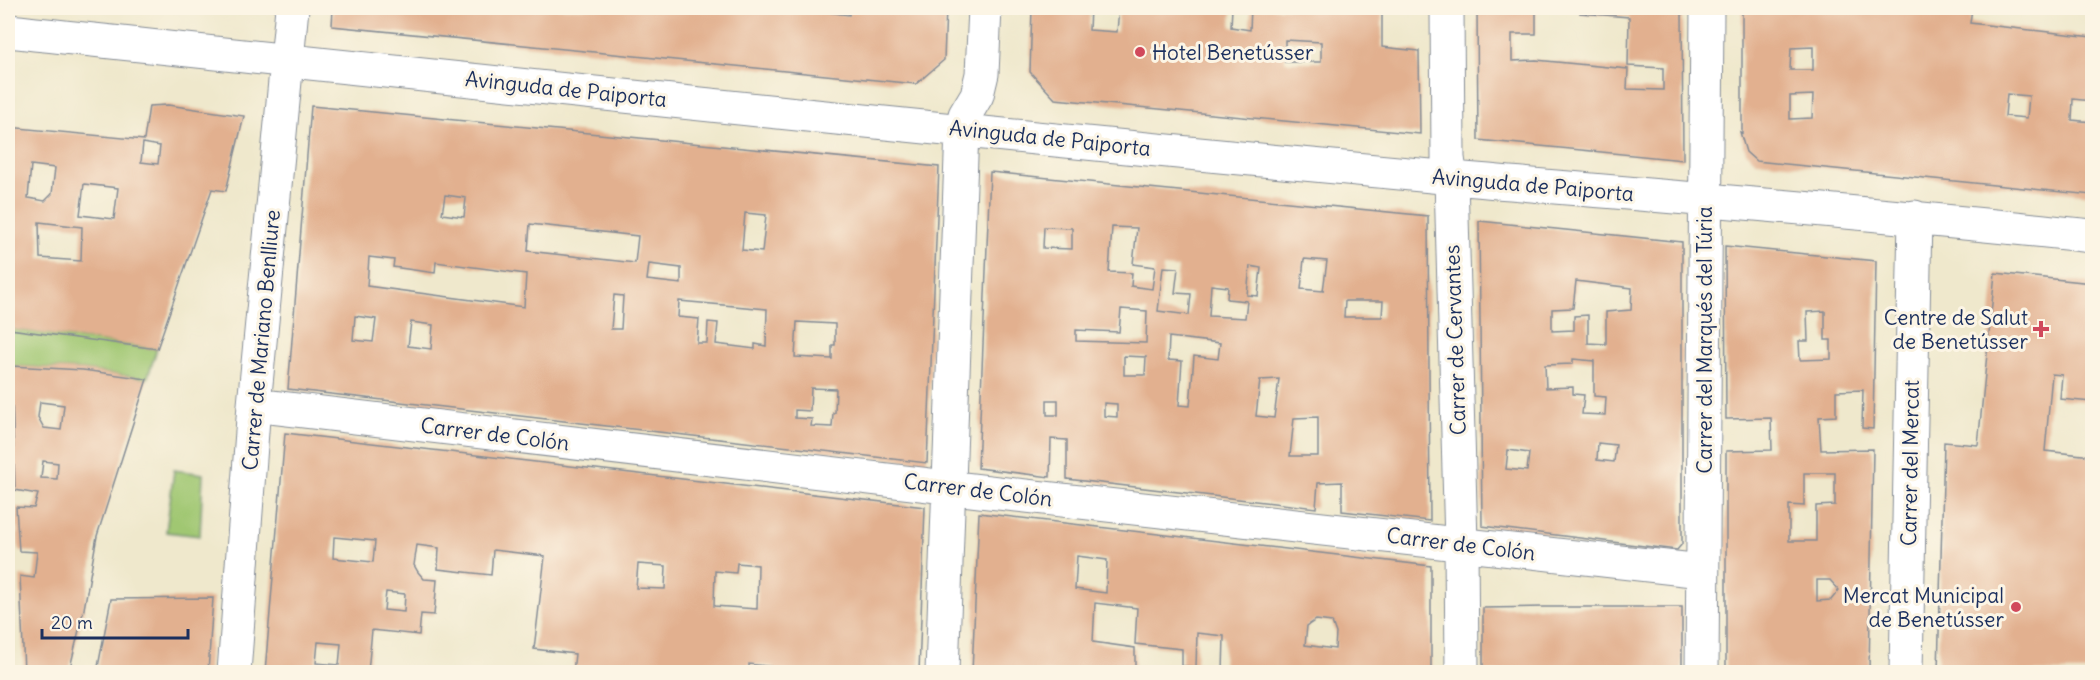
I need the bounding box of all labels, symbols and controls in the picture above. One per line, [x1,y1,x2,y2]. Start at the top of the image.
place label: Hotel Benetússer [1152,39,1314,66]
marker: Hotel Benetússer [1133,45,1147,59]
street label: Avinguda de Paiporta [464,65,668,113]
street label: Avinguda de Paiporta [948,114,1152,162]
street label: Avinguda de Paiporta [1431,163,1635,207]
street label: Carrer del Marqués del Túria [1691,206,1718,474]
street label: Carrer de Mariano Benlliure [236,209,286,471]
street label: Carrer de Cervantes [1438,244,1472,436]
place label: Centre de Salut de Benetússer [1884,304,2028,355]
marker: Centre de Salut de Benetússer [2032,320,2050,338]
street label: Carrer del Mercat [1895,380,1925,546]
street label: Carrer de Colón [419,411,571,457]
street label: Carrer de Colón [902,467,1054,513]
street label: Carrer de Colón [1385,521,1537,567]
place label: Mercat Municipal de Benetússer [1843,582,2004,633]
marker: Mercat Municipal de Benetússer [2009,600,2023,614]
scale bar [42,602,188,640]
text: 20 m [51,611,93,634]

